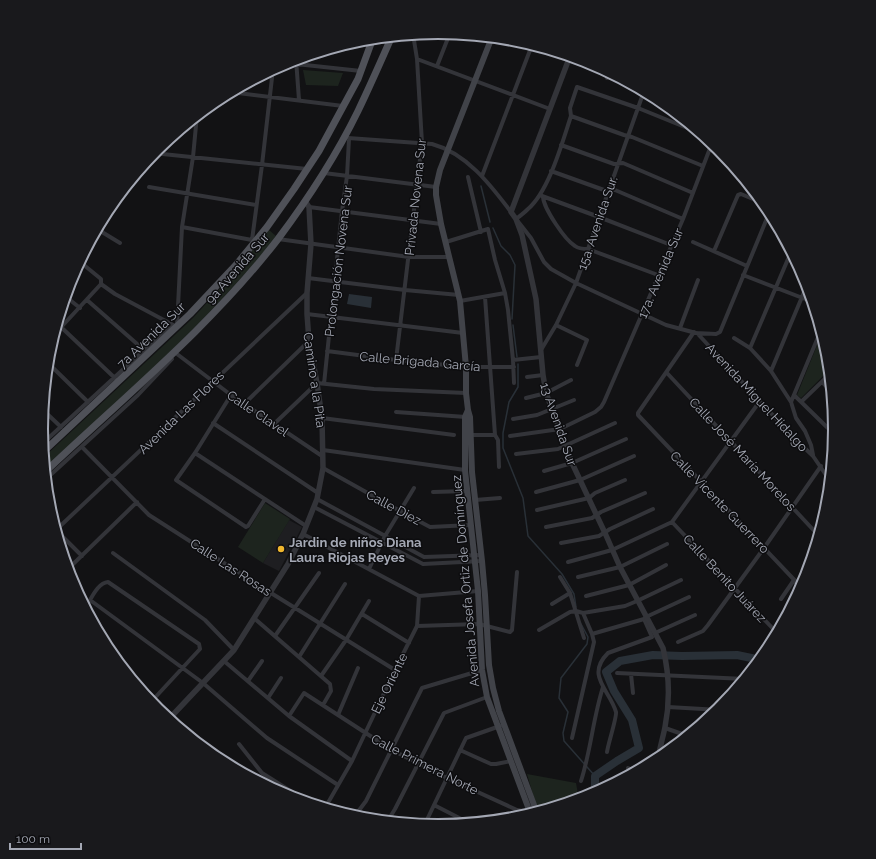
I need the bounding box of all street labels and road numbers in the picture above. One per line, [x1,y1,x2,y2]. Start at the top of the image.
street label: Privada Novena Sur [402,137,429,256]
street label: 15a. Avenida Sur. [574,174,621,272]
street label: Prolongación Novena Sur [322,184,355,338]
street label: 17a. Avenida Sur [635,225,686,321]
street label: 9a Avenida Sur [202,229,273,307]
street label: 7a Avenida Sur [114,299,189,372]
street label: Camino a la Pita [300,331,329,429]
street label: Avenida Miguel Hidalgo [703,340,811,455]
street label: Calle Brigada García [359,349,481,374]
street label: Avenida Las Flores [135,368,227,457]
street label: 13 Avenida Sur [537,381,580,468]
street label: Calle Clavel [224,387,292,440]
street label: Calle José María Morelos [686,395,799,514]
street label: Calle Vicente Guerrero [667,448,772,557]
street label: Avenida Josefa Ortiz de Domínguez [449,474,482,688]
street label: Calle Diez [364,487,424,528]
street label: Calle Benito Juárez [680,531,769,625]
street label: Calle Las Rosas [187,536,274,599]
street label: Eje Oriente [368,650,411,716]
street label: Calle Primera Norte [369,731,481,798]

